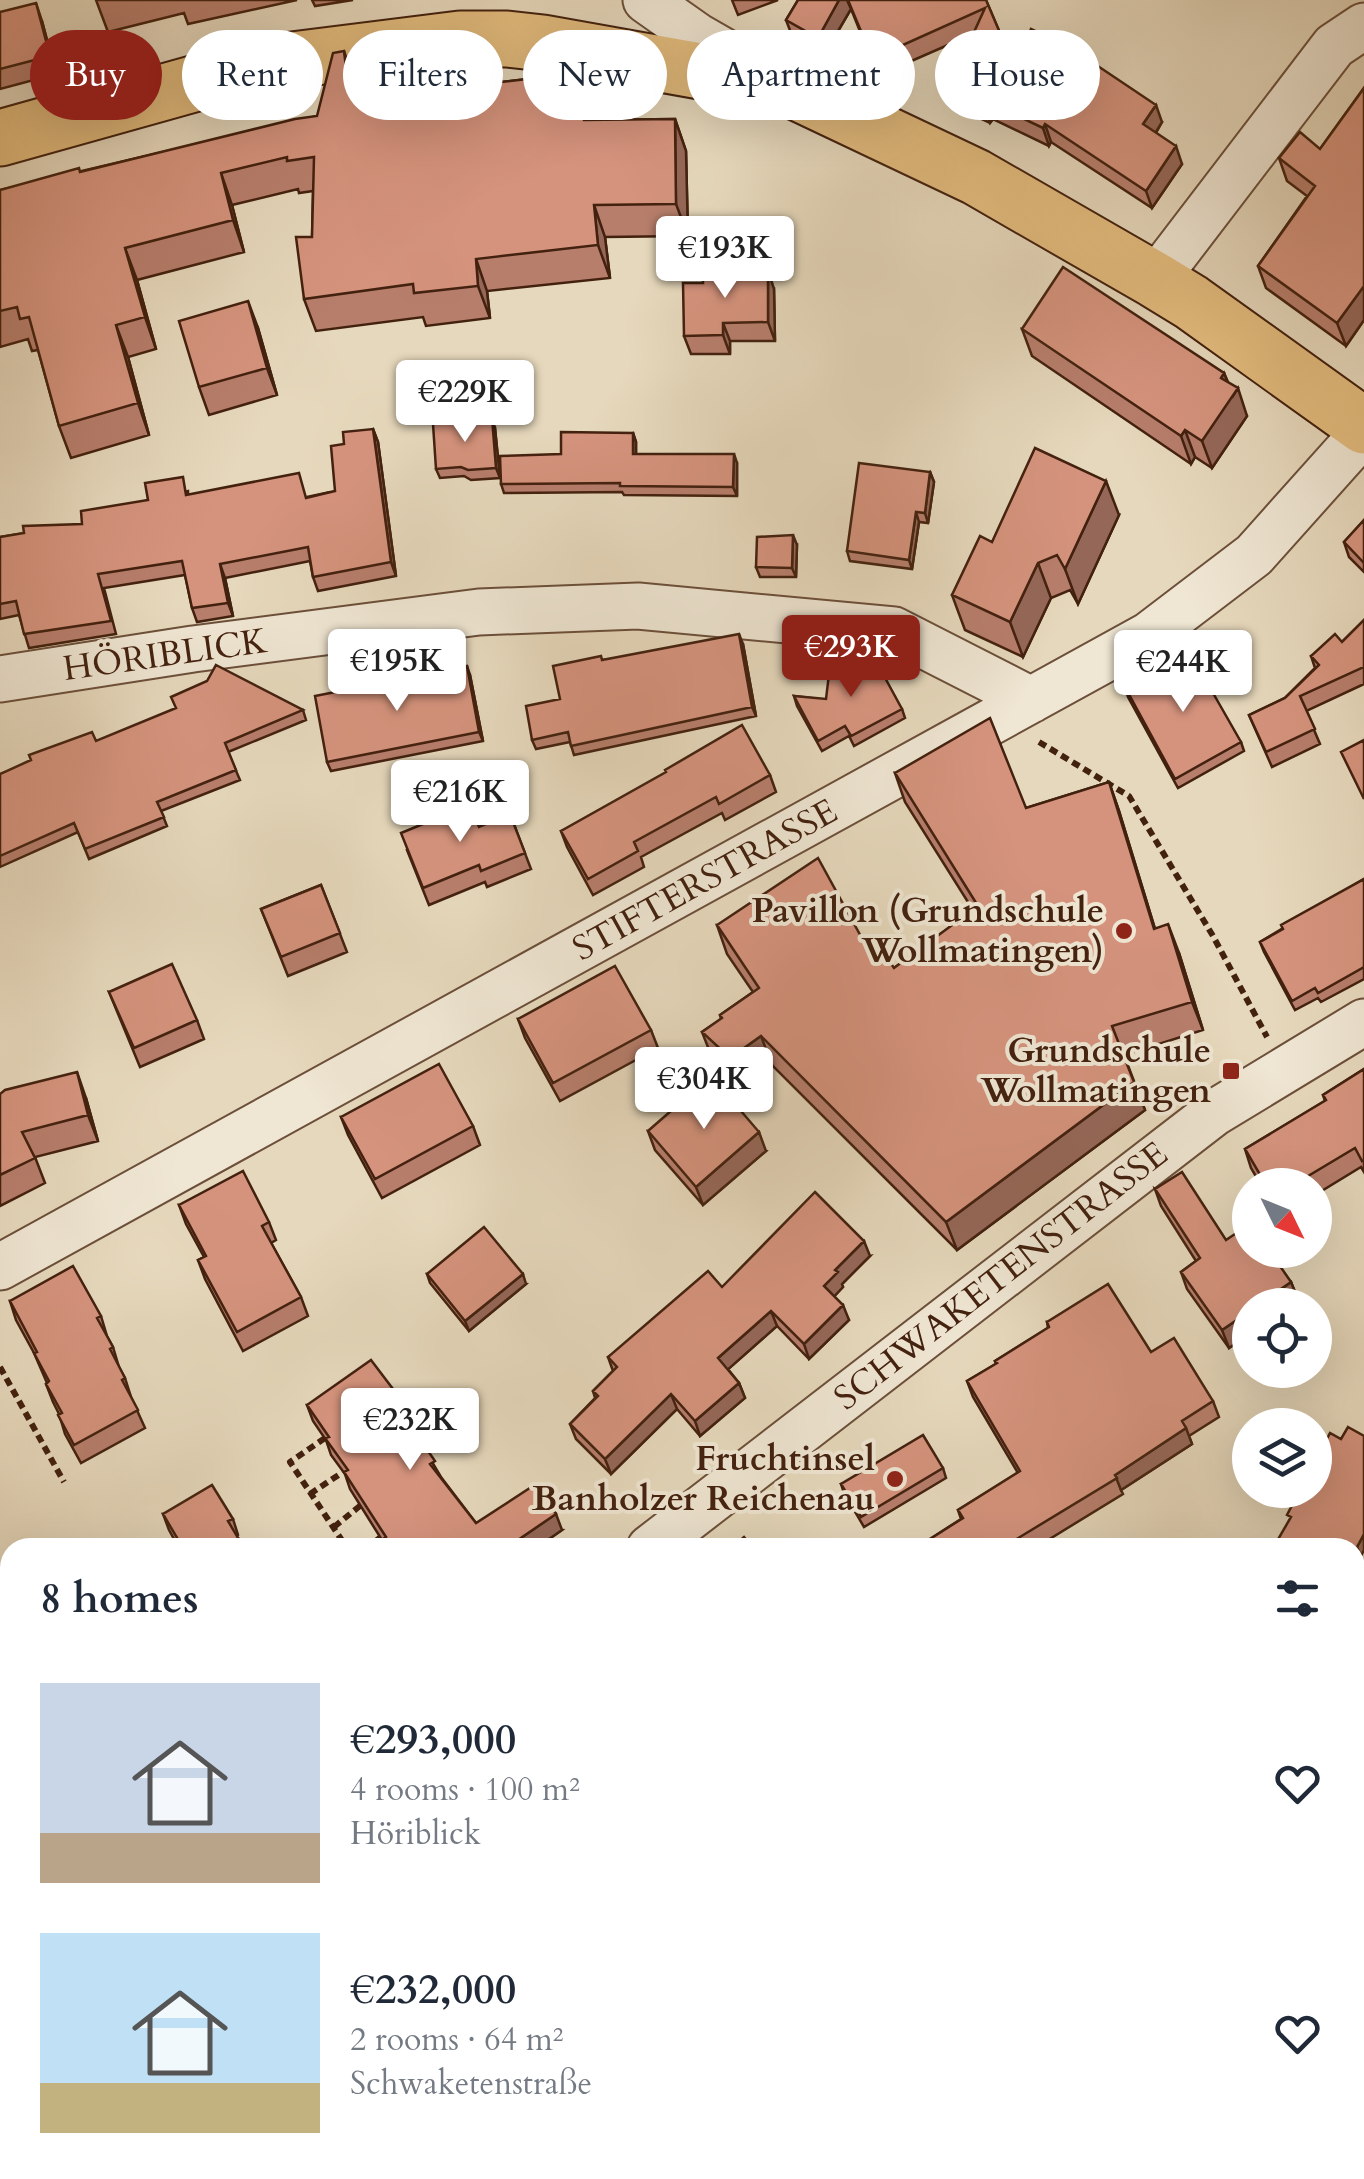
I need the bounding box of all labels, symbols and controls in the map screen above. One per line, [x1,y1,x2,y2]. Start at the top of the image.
chip: Buy [30,30,162,120]
chip: Rent [182,30,323,120]
chip: Filters [343,30,503,120]
chip: New [523,30,667,120]
chip: Apartment [687,30,915,120]
chip: House [935,30,1100,120]
pin: €193K [655,216,795,301]
text: €193K [678,226,772,270]
pin: €229K [395,360,535,445]
text: €229K [418,370,512,414]
pin: €293K [781,615,921,700]
street label: HÖRIBLICK [60,617,270,693]
text: €293K [804,625,898,669]
pin: €195K [327,629,467,714]
pin: €244K [1113,630,1253,715]
text: €195K [350,639,444,683]
text: €244K [1136,640,1230,684]
pin: €216K [390,760,530,845]
text: €216K [413,770,507,814]
street label: STIFTERSTRASSE [564,787,846,973]
place label: Pavillon (Grundschule Wollmatingen) [752,887,1104,975]
marker: Pavillon (Grundschule Wollmatingen) [1113,920,1135,942]
place label: Grundschule Wollmatingen [980,1027,1212,1115]
pin: €304K [634,1047,774,1132]
text: €304K [657,1057,751,1101]
marker: Grundschule Wollmatingen [1220,1060,1242,1082]
street label: SCHWAKETENSTRASSE [824,1131,1178,1421]
north arrow [1232,1168,1332,1268]
map controls [1232,1168,1332,1508]
button: locate [1232,1288,1332,1388]
pin: €232K [340,1388,480,1473]
text: €232K [363,1398,457,1442]
button: layers [1232,1408,1332,1508]
place label: Fruchtinsel Banholzer Reichenau [532,1435,875,1523]
marker: Fruchtinsel Banholzer Reichenau [884,1468,906,1490]
text: 8 homes [40,1570,198,1627]
icon: filters [1270,1571,1325,1626]
text: €293,000 [350,1711,516,1768]
icon: home [120,1723,240,1843]
icon: heart [1270,1756,1325,1811]
text: 4 rooms · 100 m² [350,1768,580,1812]
text: Höriblick [350,1812,481,1856]
text: €232,000 [350,1961,516,2018]
icon: home [120,1973,240,2093]
icon: heart [1270,2006,1325,2061]
text: 2 rooms · 64 m² [350,2018,563,2062]
text: Schwaketenstraße [350,2062,592,2106]

